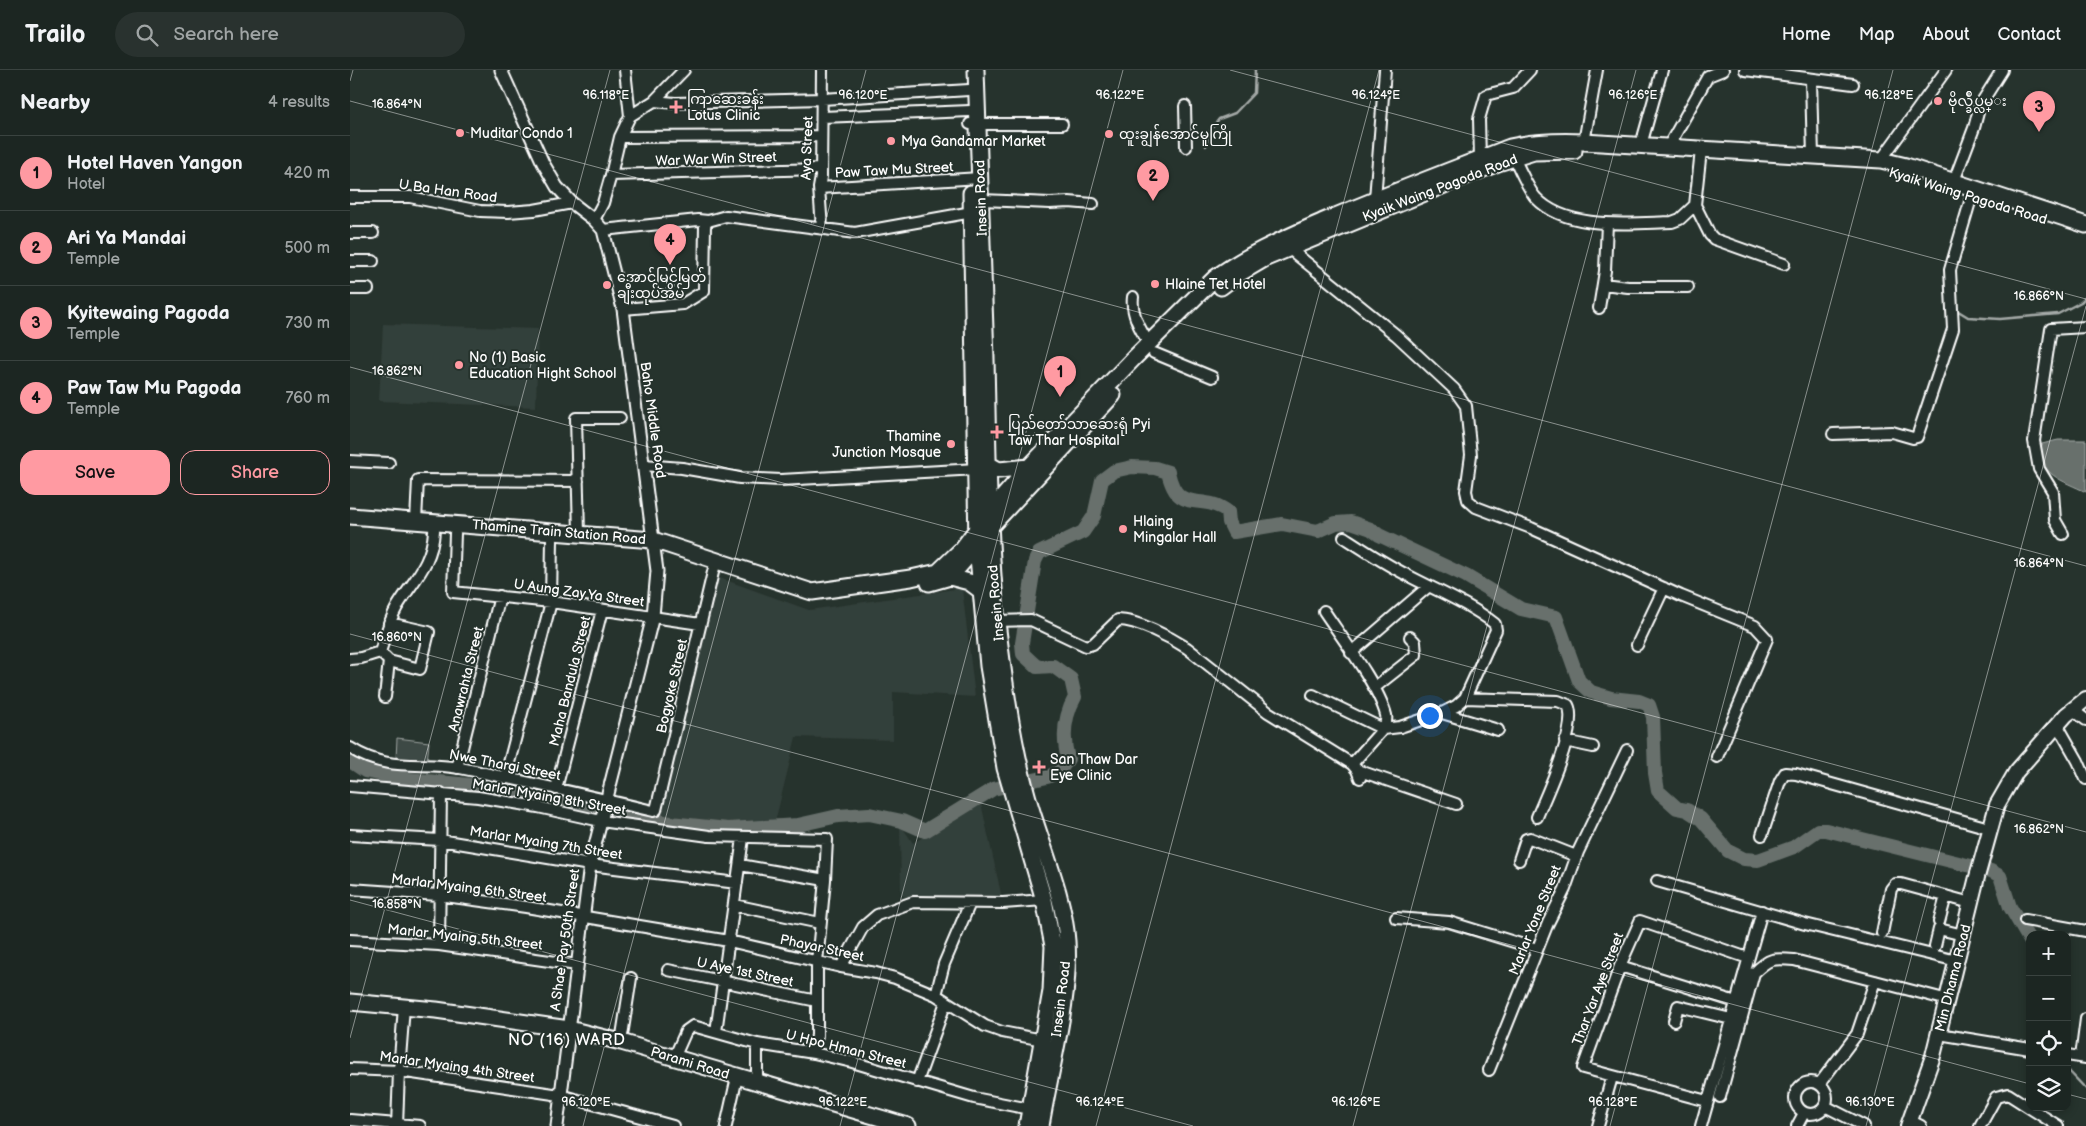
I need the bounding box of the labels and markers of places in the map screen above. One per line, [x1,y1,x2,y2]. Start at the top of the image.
place label: ကြာဆေးခန်း Lotus Clinic [687,89,764,124]
place label: ဗိုလ္ခ်ဳပ္လမ္း [1948,91,2007,113]
pin: 3 [2023,91,2055,132]
marker: ဗိုလ္ခ်ဳပ္လမ္း [1932,95,1944,107]
marker: ကြာဆေးခန်း Lotus Clinic [669,100,683,114]
place label: ထူးချွန်အောင်မူကြို [1119,124,1233,147]
place label: Muditar Condo 1 [470,125,573,142]
marker: Muditar Condo 1 [454,127,466,139]
marker: ထူးချွန်အောင်မူကြို [1103,128,1115,140]
place label: Mya Gandamar Market [901,133,1046,150]
marker: Mya Gandamar Market [885,135,897,147]
pin: 2 [1137,160,1169,201]
pin: 4 [654,224,686,265]
place label: အောင်မြင့်မြတ် ချီးထုပ်အိမ် [617,267,706,305]
place label: Hlaine Tet Hotel [1165,276,1266,293]
marker: Hlaine Tet Hotel [1149,278,1161,290]
marker: အောင်မြင့်မြတ် ချီးထုပ်အိမ် [601,279,613,291]
place label: No (1) Basic Education Hight School [469,349,616,382]
pin: 1 [1044,356,1076,397]
marker: No (1) Basic Education Hight School [453,359,465,371]
place label: ပြည်တော်သာဆေးရုံ Pyi Taw Thar Hospital [1008,414,1151,449]
marker: ပြည်တော်သာဆေးရုံ Pyi Taw Thar Hospital [990,425,1004,439]
place label: Thamine Junction Mosque [832,428,941,461]
marker: Thamine Junction Mosque [945,438,957,450]
place label: Hlaing Mingalar Hall [1133,513,1216,546]
marker: Hlaing Mingalar Hall [1117,523,1129,535]
place label: San Thaw Dar Eye Clinic [1050,751,1138,784]
marker: San Thaw Dar Eye Clinic [1032,760,1046,774]

